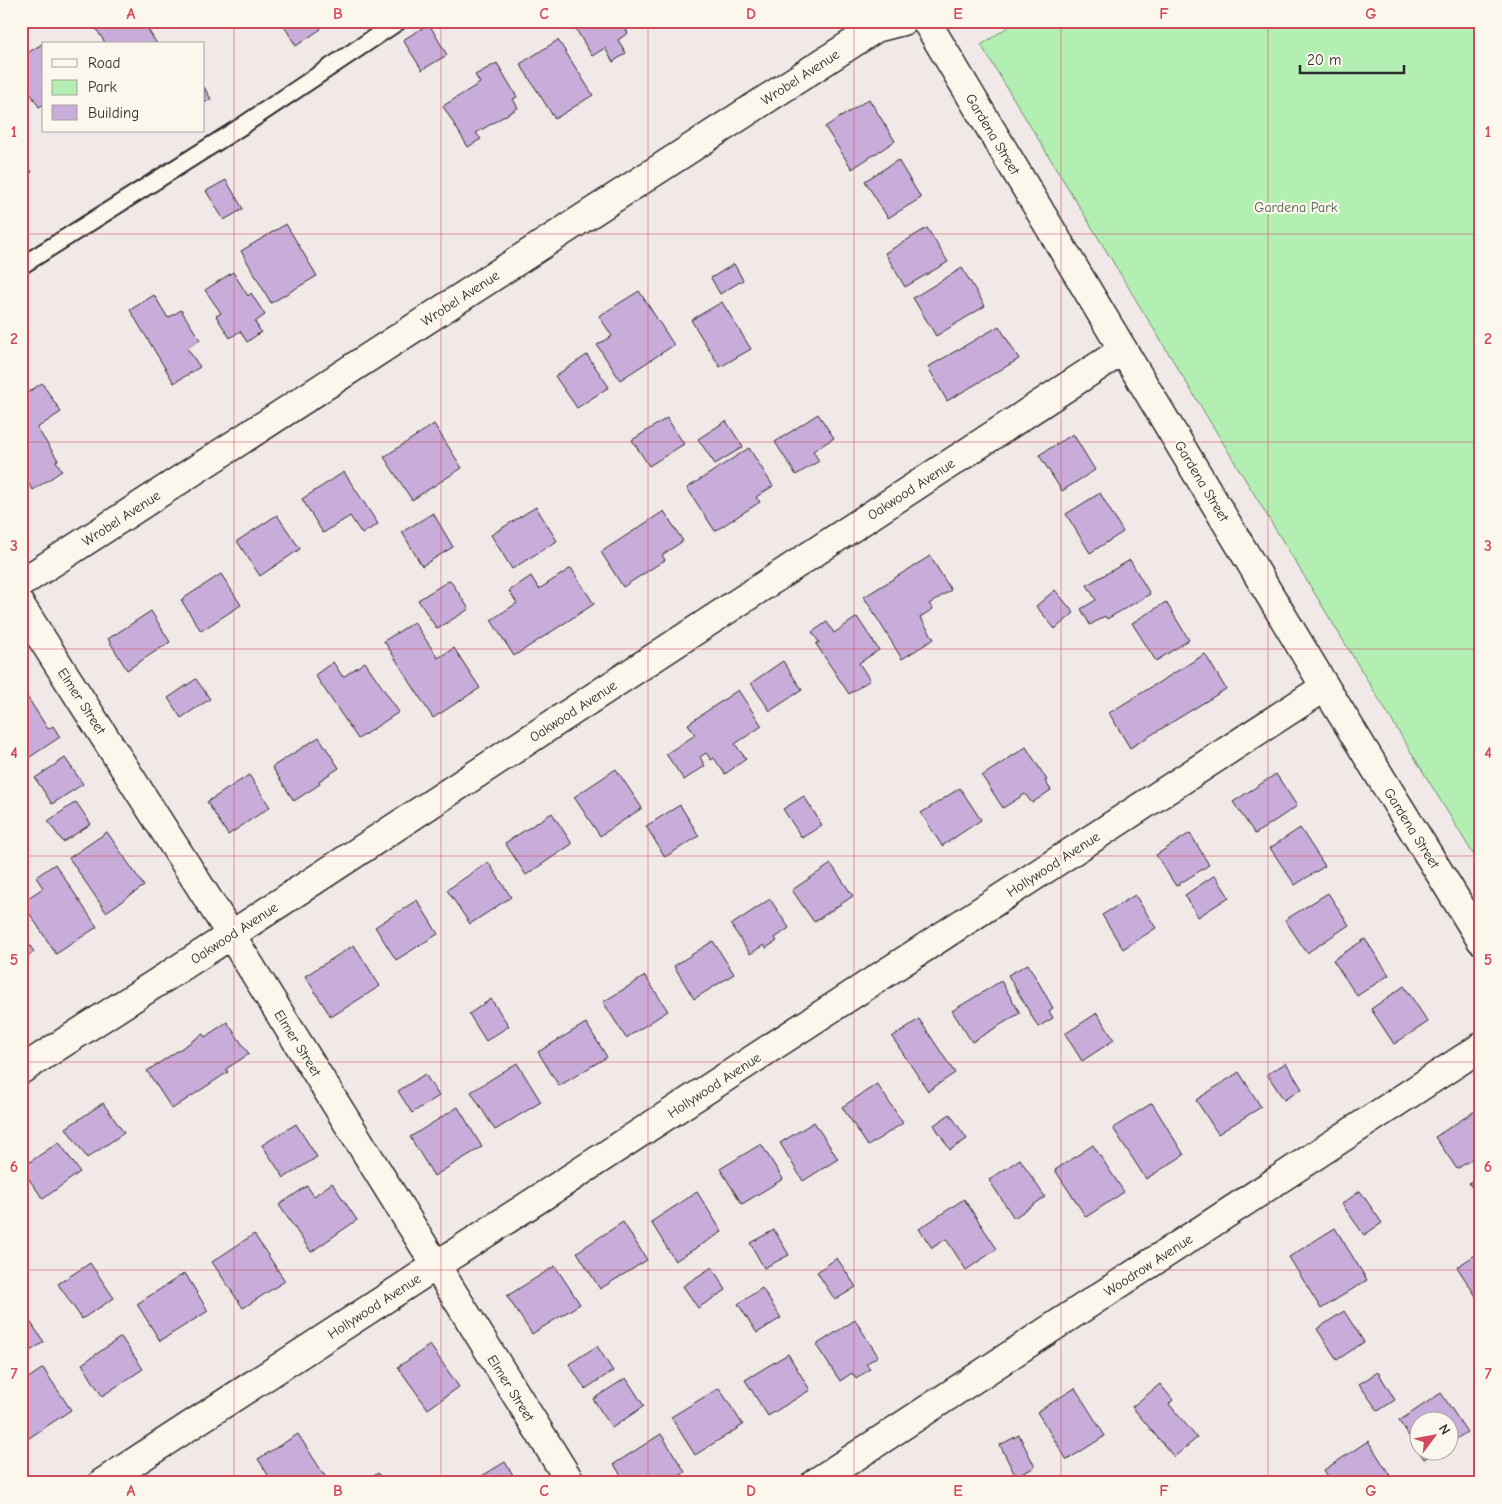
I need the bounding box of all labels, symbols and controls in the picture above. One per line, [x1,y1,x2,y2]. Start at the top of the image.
text: A [127,5,136,23]
text: B [333,5,343,23]
text: C [539,5,549,23]
text: D [746,5,756,23]
text: E [953,5,963,23]
text: F [1159,5,1169,23]
text: G [1365,5,1377,23]
legend [42,42,205,132]
scale bar [1300,42,1403,74]
street label: Wrobel Avenue [758,46,843,109]
text: 20 m [1307,51,1341,69]
text: Road [88,54,120,72]
text: Park [88,78,117,96]
street label: Gardena Street [962,91,1024,179]
text: Building [88,104,139,122]
text: 1 [11,123,17,141]
text: 1 [1485,123,1491,141]
park label: Gardena Park [1254,199,1338,216]
street label: Wrobel Avenue [418,267,503,330]
text: 2 [10,330,18,348]
text: 2 [1484,330,1492,348]
street label: Gardena Street [1171,438,1233,526]
street label: Oakwood Avenue [864,455,958,524]
street label: Wrobel Avenue [79,487,164,550]
text: 3 [10,537,18,555]
text: 3 [1484,537,1492,555]
street label: Elmer Street [54,665,110,738]
street label: Oakwood Avenue [526,677,620,746]
text: 4 [10,744,18,762]
text: 4 [1484,744,1492,762]
street label: Gardena Street [1380,785,1444,872]
street label: Hollywood Avenue [1004,828,1103,901]
street label: Oakwood Avenue [187,899,281,968]
text: 5 [10,951,18,969]
text: 5 [1484,951,1492,969]
street label: Elmer Street [270,1007,325,1081]
street label: Hollywood Avenue [665,1049,764,1122]
text: 6 [10,1158,18,1176]
text: 6 [1484,1158,1492,1176]
street label: Woodrow Avenue [1101,1230,1196,1300]
street label: Hollywood Avenue [325,1270,424,1343]
street label: Elmer Street [483,1352,538,1426]
text: 7 [10,1365,18,1383]
text: 7 [1484,1365,1492,1383]
north arrow [1410,1412,1460,1462]
text: N [1435,1421,1454,1438]
text: A [127,1482,136,1500]
text: B [333,1482,343,1500]
text: C [539,1482,549,1500]
text: D [746,1482,756,1500]
text: E [953,1482,963,1500]
text: F [1159,1482,1169,1500]
text: G [1365,1482,1377,1500]

